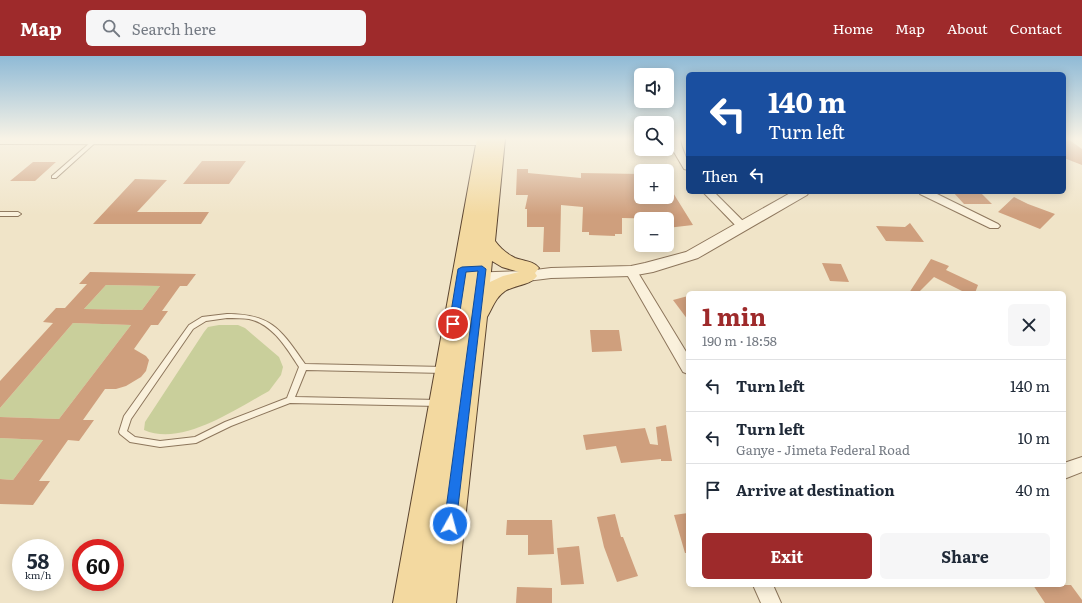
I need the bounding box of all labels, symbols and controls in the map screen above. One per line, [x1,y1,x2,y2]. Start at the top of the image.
search box [86,10,366,46]
text: Map [20,14,62,42]
icon: search [100,17,122,39]
text: Search here [132,17,216,40]
text: Home [833,18,873,38]
text: Map [895,18,925,38]
text: About [947,18,988,38]
text: Contact [1010,18,1062,38]
map controls [634,68,674,252]
button: sound [634,68,674,108]
text: 140 m [768,80,846,122]
icon: left [702,88,754,140]
button: search [634,116,674,156]
text: Turn left [768,118,845,145]
button: + [634,164,674,204]
text: Then [702,164,738,187]
icon: left [746,164,768,186]
button: − [634,212,674,252]
text: 1 min [702,298,766,333]
button: close [1008,304,1050,346]
pin [436,307,470,341]
icon: arrive [442,313,464,335]
text: 190 m · 18:58 [702,331,777,350]
text: Turn left [736,374,805,397]
text: 140 m [1010,374,1050,397]
icon: left [702,375,724,397]
text: Turn left [736,417,805,440]
text: 10 m [1018,426,1050,449]
icon: left [702,427,724,449]
text: Ganye - Jimeta Federal Road [736,440,910,459]
text: Arrive at destination [736,478,895,501]
text: 40 m [1016,478,1050,501]
icon: arrive [702,479,724,501]
position arrow [429,503,471,545]
button: Exit [702,533,872,579]
button: Share [880,533,1050,579]
speed limit sign: 60 [72,539,124,591]
text: 58 [27,545,49,575]
text: km/h [25,567,51,582]

